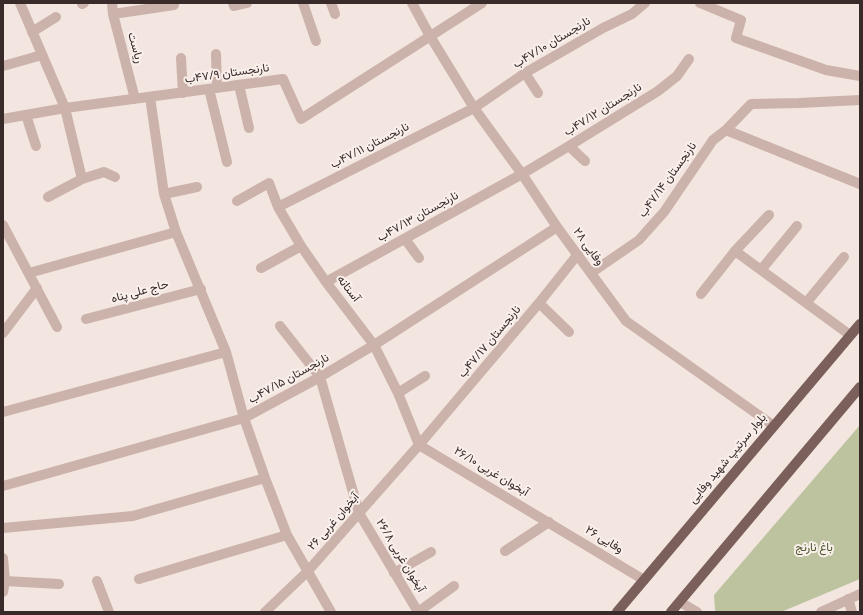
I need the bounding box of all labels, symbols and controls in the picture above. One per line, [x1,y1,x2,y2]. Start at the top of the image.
street label: نارنجستان ۴۷/۱۰ب [511,14,593,72]
street label: ریاست [124,31,146,65]
street label: نارنجستان ۴۷/۹ب [184,61,270,87]
street label: نارنجستان ۴۷/۱۲ب [561,80,645,140]
street label: نارنجستان ۴۷/۱۱ب [328,120,412,172]
street label: نارنجستان ۴۷/۱۴ب [636,139,700,221]
street label: نارنجستان ۴۷/۱۳ب [375,189,461,245]
street label: وفایی ۲۸ [570,225,606,269]
street label: آستانه [333,273,363,305]
street label: حاج علی پناه [110,277,170,307]
street label: نارنجستان ۴۷/۱۷ب [456,303,524,381]
street label: نارنجستان ۴۷/۱۵ب [246,351,332,407]
street label: بلوار سرتیپ شهید وفایی [686,411,770,507]
street label: آبخوان غربی ۲۶/۱۰ [451,444,531,500]
street label: آبخوان غربی ۲۶ [305,490,363,554]
street label: آبخوان غربی ۲۶/۸ [372,517,428,595]
street label: وفایی ۲۶ [582,523,626,557]
park label: باغ نارنج [795,541,833,555]

